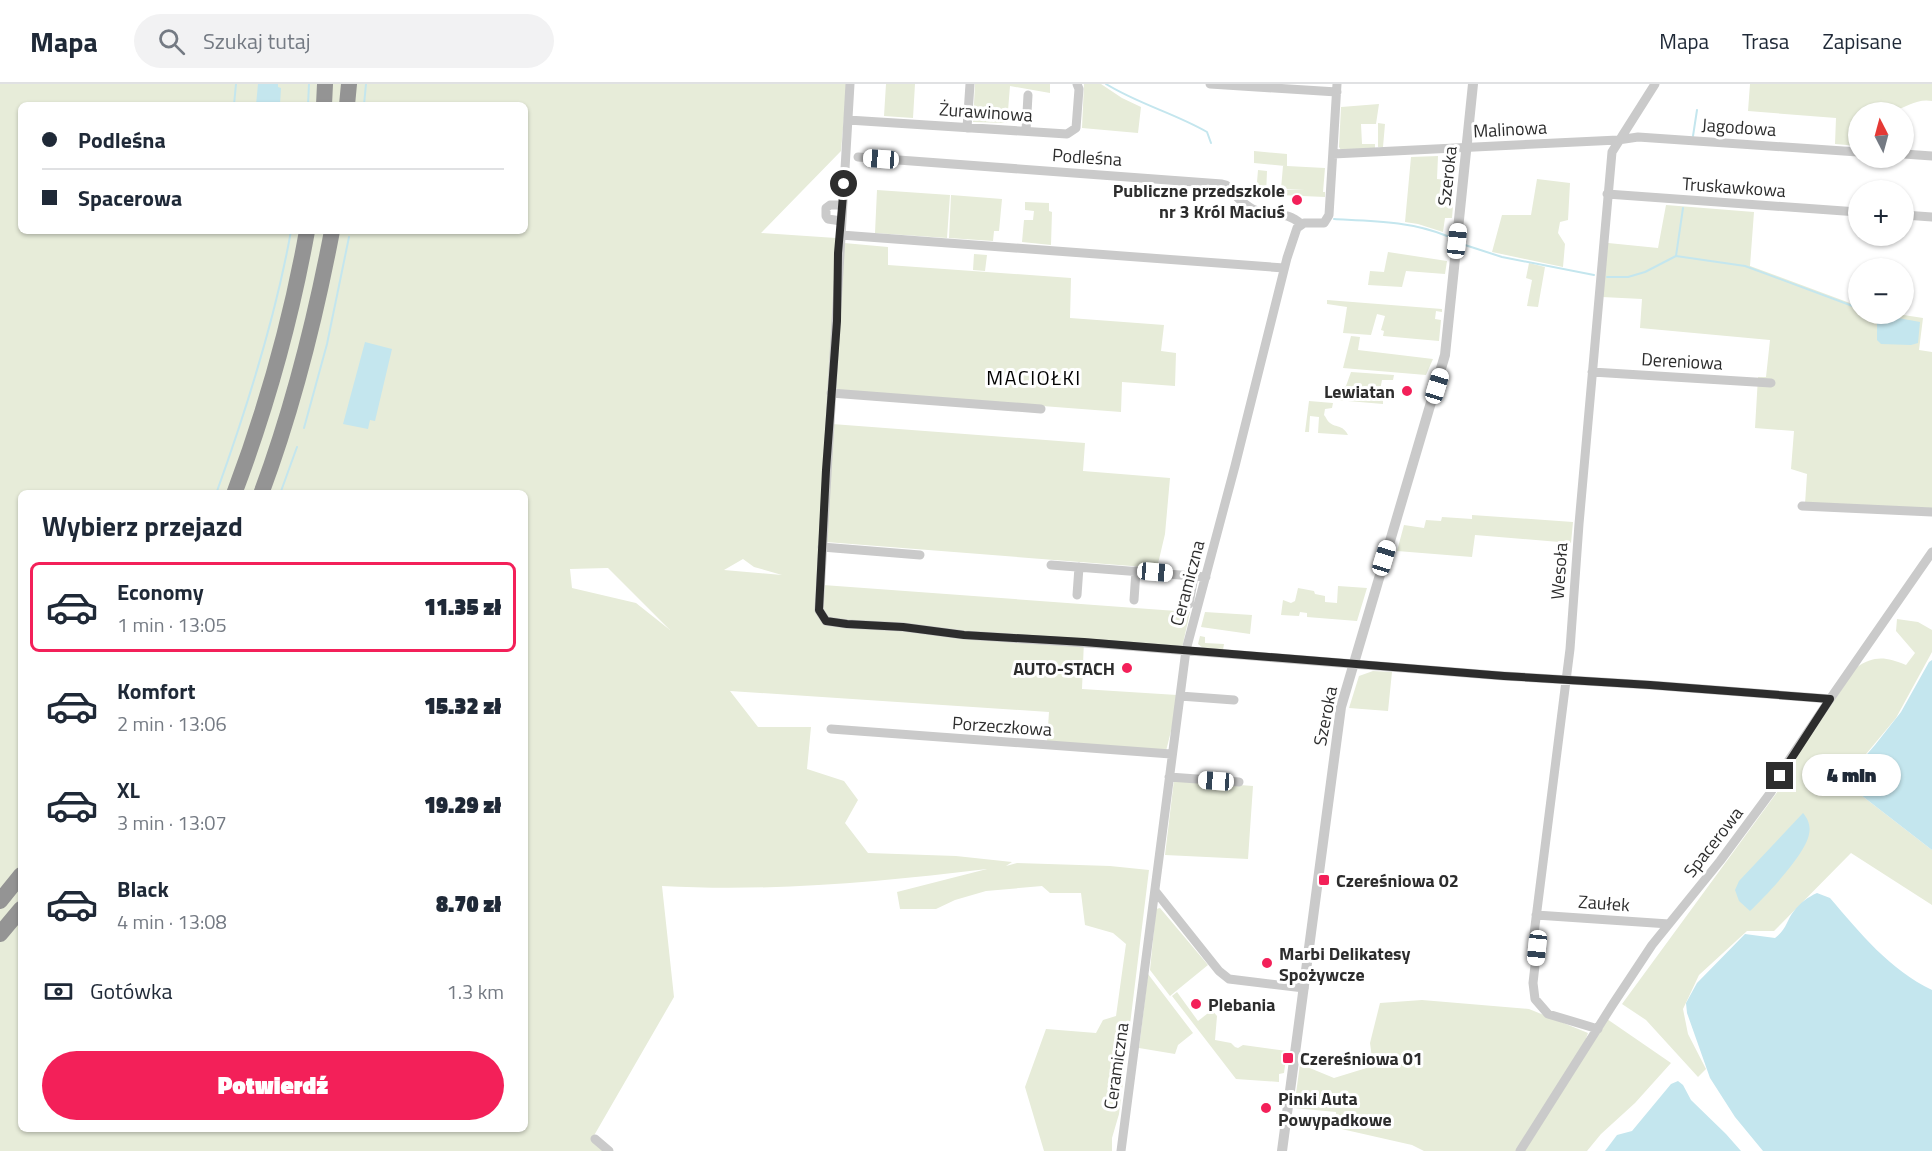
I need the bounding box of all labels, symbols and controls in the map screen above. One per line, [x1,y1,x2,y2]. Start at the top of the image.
search box [134,14,554,68]
text: Mapa [30,20,98,63]
text: Szukaj tutaj [203,24,311,58]
icon: search [155,25,188,58]
text: Mapa [1659,25,1709,57]
text: Trasa [1742,25,1789,57]
text: Zapisane [1822,25,1902,57]
street label: Żurawinowa [938,95,1034,129]
north arrow [1848,102,1914,168]
map controls [1848,102,1914,324]
street label: Jagodowa [1701,111,1777,143]
street label: Malinowa [1472,114,1548,144]
text: Podleśna [78,123,166,157]
street label: Podleśna [1051,141,1123,173]
street label: Szeroka [1430,145,1464,207]
car [862,149,900,169]
route start [830,170,857,197]
street label: Truskawkowa [1681,170,1787,204]
place label: Publiczne przedszkole nr 3 Król Maciuś [1113,177,1285,225]
button: + [1848,180,1914,246]
text: Spacerowa [78,181,182,215]
marker: Publiczne przedszkole nr 3 Król Maciuś [1290,193,1304,207]
car [1446,222,1468,260]
button: − [1848,258,1914,324]
street label: Dereniowa [1641,345,1723,377]
district label: MACIOŁKI [986,362,1082,393]
car [1423,366,1451,406]
place label: Lewiatan [1324,378,1395,405]
marker: Lewiatan [1400,384,1414,398]
text: Wybierz przejazd [42,505,243,546]
street label: Ceramiczna [1163,537,1211,629]
car [1370,538,1398,578]
street label: Wesoła [1544,542,1574,600]
car [1136,561,1174,583]
text: Economy [117,575,204,609]
icon: car [45,580,99,634]
text: 11.35 zł [424,590,501,624]
text: 1 min · 13:05 [117,609,227,640]
place label: AUTO-STACH [1013,655,1115,682]
marker: AUTO-STACH [1120,661,1134,675]
text: Komfort [117,674,196,708]
icon: car [45,679,99,733]
street label: Szeroka [1306,684,1344,748]
text: 15.32 zł [424,689,501,723]
text: 2 min · 13:06 [117,708,227,739]
street label: Porzeczkowa [951,709,1053,743]
callout: 4 min [1801,755,1900,797]
text: 4 min [1827,759,1876,790]
route end [1766,762,1793,789]
car [1197,771,1235,791]
text: XL [117,773,140,807]
icon: car [45,778,99,832]
text: 19.29 zł [424,788,501,822]
street label: Spacerowa [1677,801,1749,883]
text: 3 min · 13:07 [117,807,227,838]
place label: Czereśniowa 02 [1336,867,1459,894]
text: Black [117,872,169,906]
marker: Czereśniowa 02 [1317,873,1331,887]
icon: car [45,877,99,931]
text: 8.70 zł [436,887,501,921]
street label: Zaułek [1577,888,1631,918]
text: 4 min · 13:08 [117,906,227,937]
car [1526,929,1548,967]
place label: Marbi Delikatesy Spożywcze [1279,940,1410,988]
marker: Marbi Delikatesy Spożywcze [1260,956,1274,970]
text: Gotówka [90,974,173,1008]
icon: cash [42,975,75,1008]
text: 1.3 km [447,976,504,1007]
place label: Plebania [1208,991,1275,1018]
marker: Plebania [1189,997,1203,1011]
street label: Ceramiczna [1097,1021,1135,1111]
place label: Czereśniowa 01 [1300,1045,1423,1072]
button: Potwierdź [42,1051,504,1120]
marker: Czereśniowa 01 [1281,1051,1295,1065]
place label: Pinki Auta Powypadkowe [1278,1085,1392,1133]
marker: Pinki Auta Powypadkowe [1259,1101,1273,1115]

